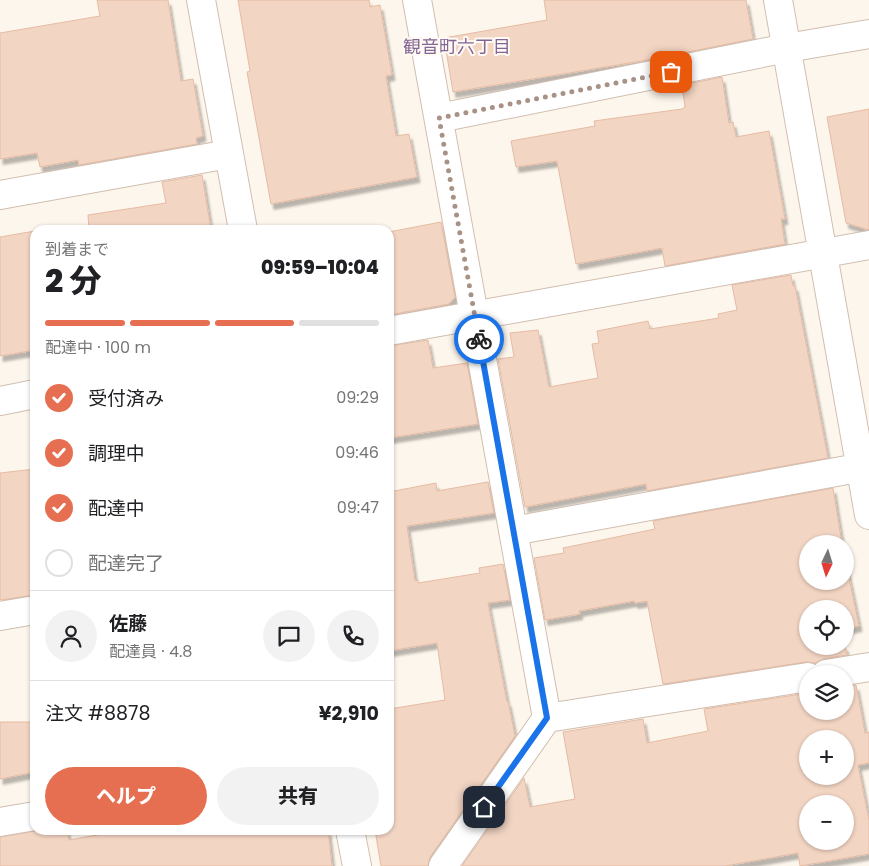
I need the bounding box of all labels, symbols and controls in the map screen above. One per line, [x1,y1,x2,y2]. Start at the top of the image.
district label: 観音町六丁目 [403,34,511,59]
pin [650,51,692,93]
icon: bag [657,58,685,86]
text: 到着まで [45,238,109,261]
text: 09:59–10:04 [261,254,379,281]
text: 2 分 [45,258,101,303]
courier [454,314,504,364]
icon: bike [465,325,493,353]
text: 配達中 · 100 m [45,336,151,359]
icon: check [45,384,73,412]
text: 受付済み [88,385,164,412]
text: 09:29 [336,386,379,409]
icon: check [45,439,73,467]
text: 調理中 [88,440,145,467]
text: 09:46 [335,441,379,464]
icon: check [45,494,73,522]
text: 配達中 [88,495,145,522]
text: 09:47 [337,496,379,519]
north arrow [799,535,854,590]
map controls [799,535,854,850]
text: 配達完了 [88,550,164,577]
button: locate [799,600,854,655]
button: person [45,610,97,662]
text: 佐藤 [109,610,147,637]
button: chat [263,610,315,662]
button: phone [327,610,379,662]
text: 配達員 · 4.8 [109,640,192,663]
button: layers [799,665,854,720]
text: 注文 #8878 [45,700,150,727]
text: ¥2,910 [319,700,379,727]
button: + [799,730,854,785]
button: ヘルプ [45,767,207,825]
button: 共有 [217,767,379,825]
pin [463,786,505,828]
icon: home [470,793,498,821]
button: − [799,795,854,850]

